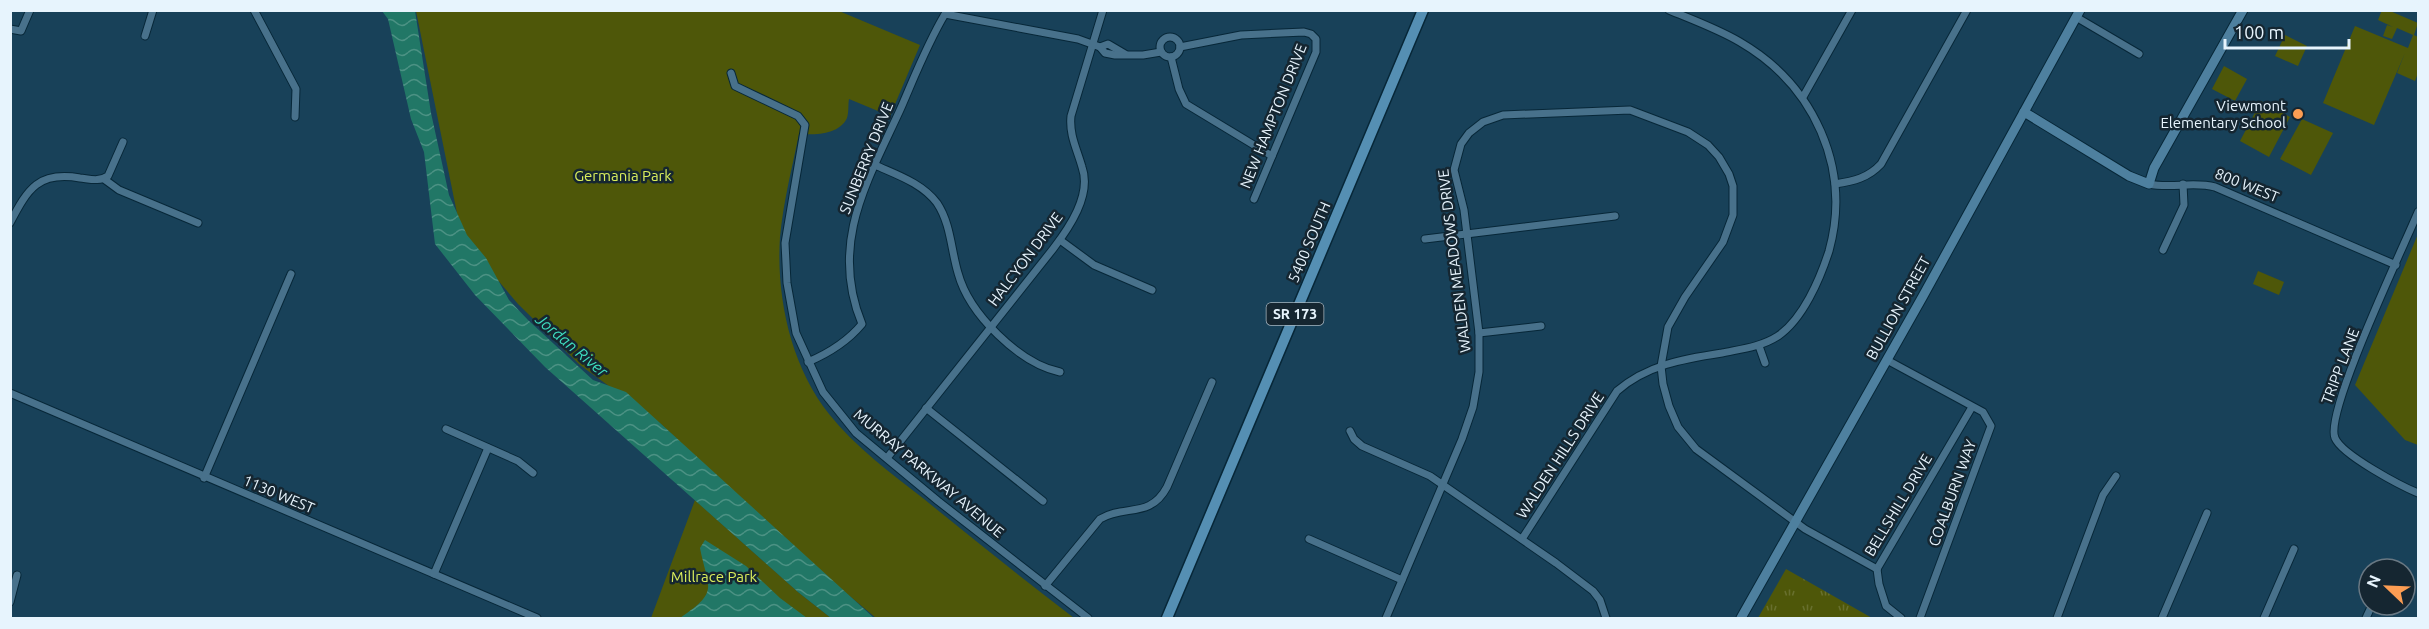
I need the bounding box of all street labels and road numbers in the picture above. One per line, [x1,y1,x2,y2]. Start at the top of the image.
street label: NEW HAMPTON DRIVE [1236,41,1310,191]
street label: SUNBERRY DRIVE [836,100,896,216]
street label: 800 WEST [2213,165,2282,206]
street label: WALDEN MEADOWS DRIVE [1434,168,1474,354]
street label: 5400 SOUTH [1284,199,1334,285]
street label: HALCYON DRIVE [984,209,1066,309]
street label: BULLION STREET [1863,253,1934,363]
road number: SR 173 [1266,303,1324,325]
street label: TRIPP LANE [2318,326,2362,406]
street label: WALDEN HILLS DRIVE [1513,389,1607,521]
street label: MURRAY PARKWAY AVENUE [850,405,1008,541]
street label: COALBURN WAY [1925,437,1979,549]
street label: BELLSHILL DRIVE [1861,451,1935,559]
street label: 1130 WEST [241,471,318,517]

